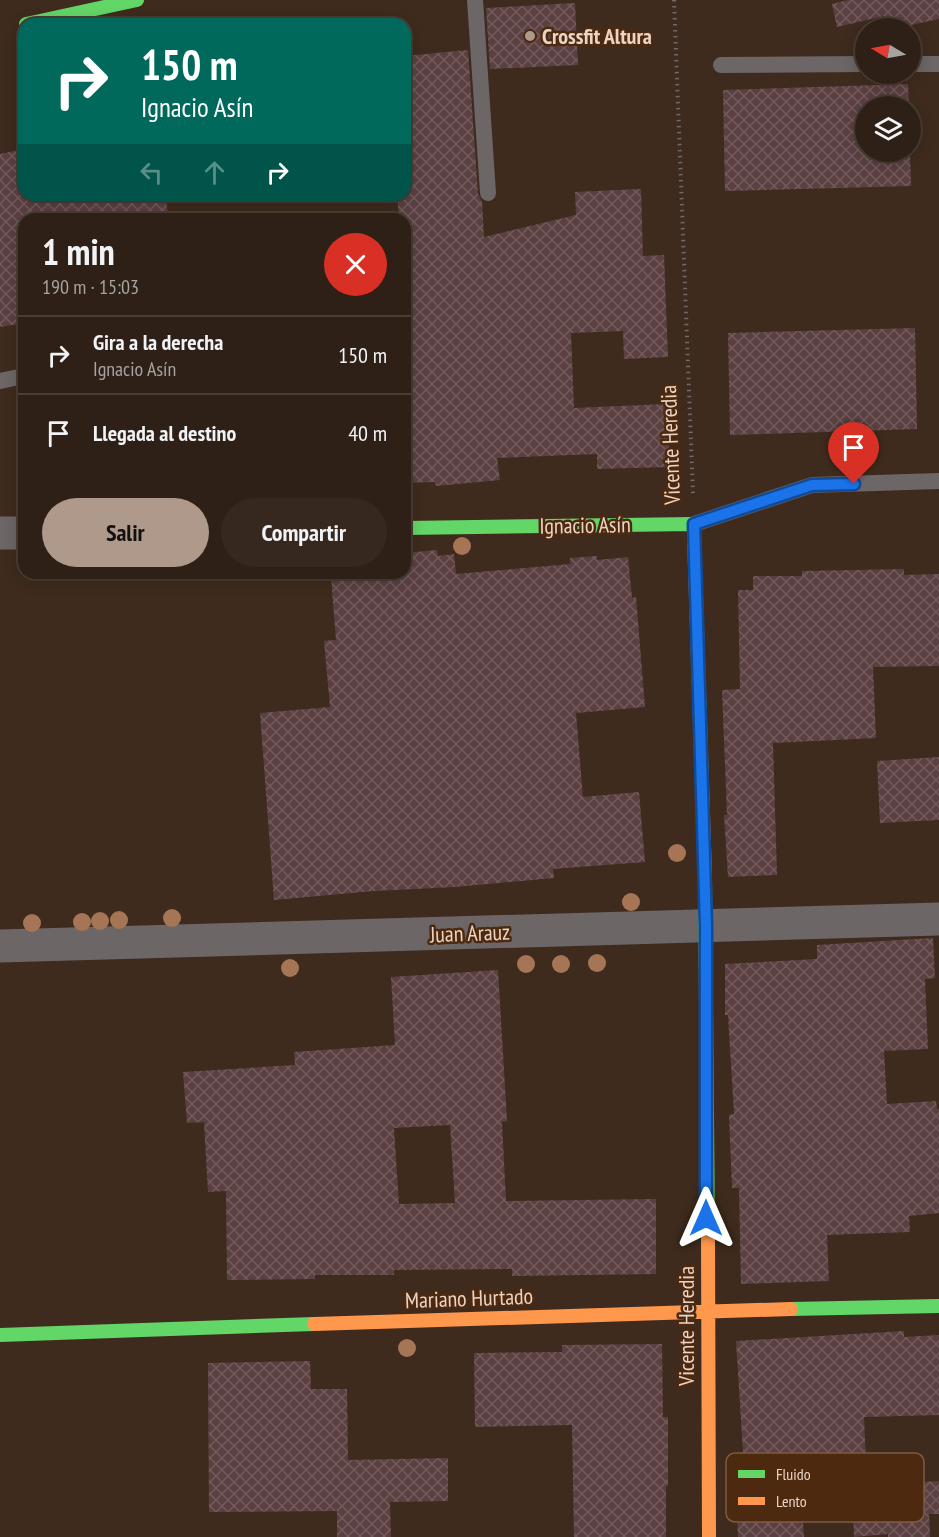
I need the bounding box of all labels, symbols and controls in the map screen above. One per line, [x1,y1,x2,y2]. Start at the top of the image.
north arrow [855,18,921,84]
map controls [855,18,921,162]
place label: Crossfit Altura [542,22,652,50]
marker: Crossfit Altura [523,29,537,43]
text: 150 m [141,37,238,92]
icon: right [42,42,120,120]
text: Ignacio Asín [141,90,253,124]
button: layers [855,96,921,162]
icon: left [135,156,168,189]
icon: ahead [198,156,231,189]
icon: right [261,156,294,189]
text: 1 min [42,228,115,275]
button: close [324,233,387,296]
text: 190 m · 15:03 [42,274,139,300]
text: Gira a la derecha [93,328,223,356]
icon: right [42,339,75,372]
text: 150 m [338,341,387,369]
text: Ignacio Asín [93,356,176,382]
street label: Vicente Heredia [654,385,686,506]
icon: arrive [42,417,75,450]
text: Llegada al destino [93,419,236,447]
text: 40 m [348,419,387,447]
pin [828,422,879,484]
icon: arrive [837,431,870,464]
button: Salir [42,498,209,567]
button: Compartir [221,498,387,567]
street label: Ignacio Asín [539,510,631,540]
street label: Juan Arauz [428,918,511,948]
position arrow [674,1186,738,1250]
street label: Vicente Heredia [672,1266,700,1387]
street label: Mariano Hurtado [405,1282,533,1314]
legend [726,1453,924,1522]
text: Fluido [776,1464,811,1484]
text: Lento [776,1491,807,1511]

